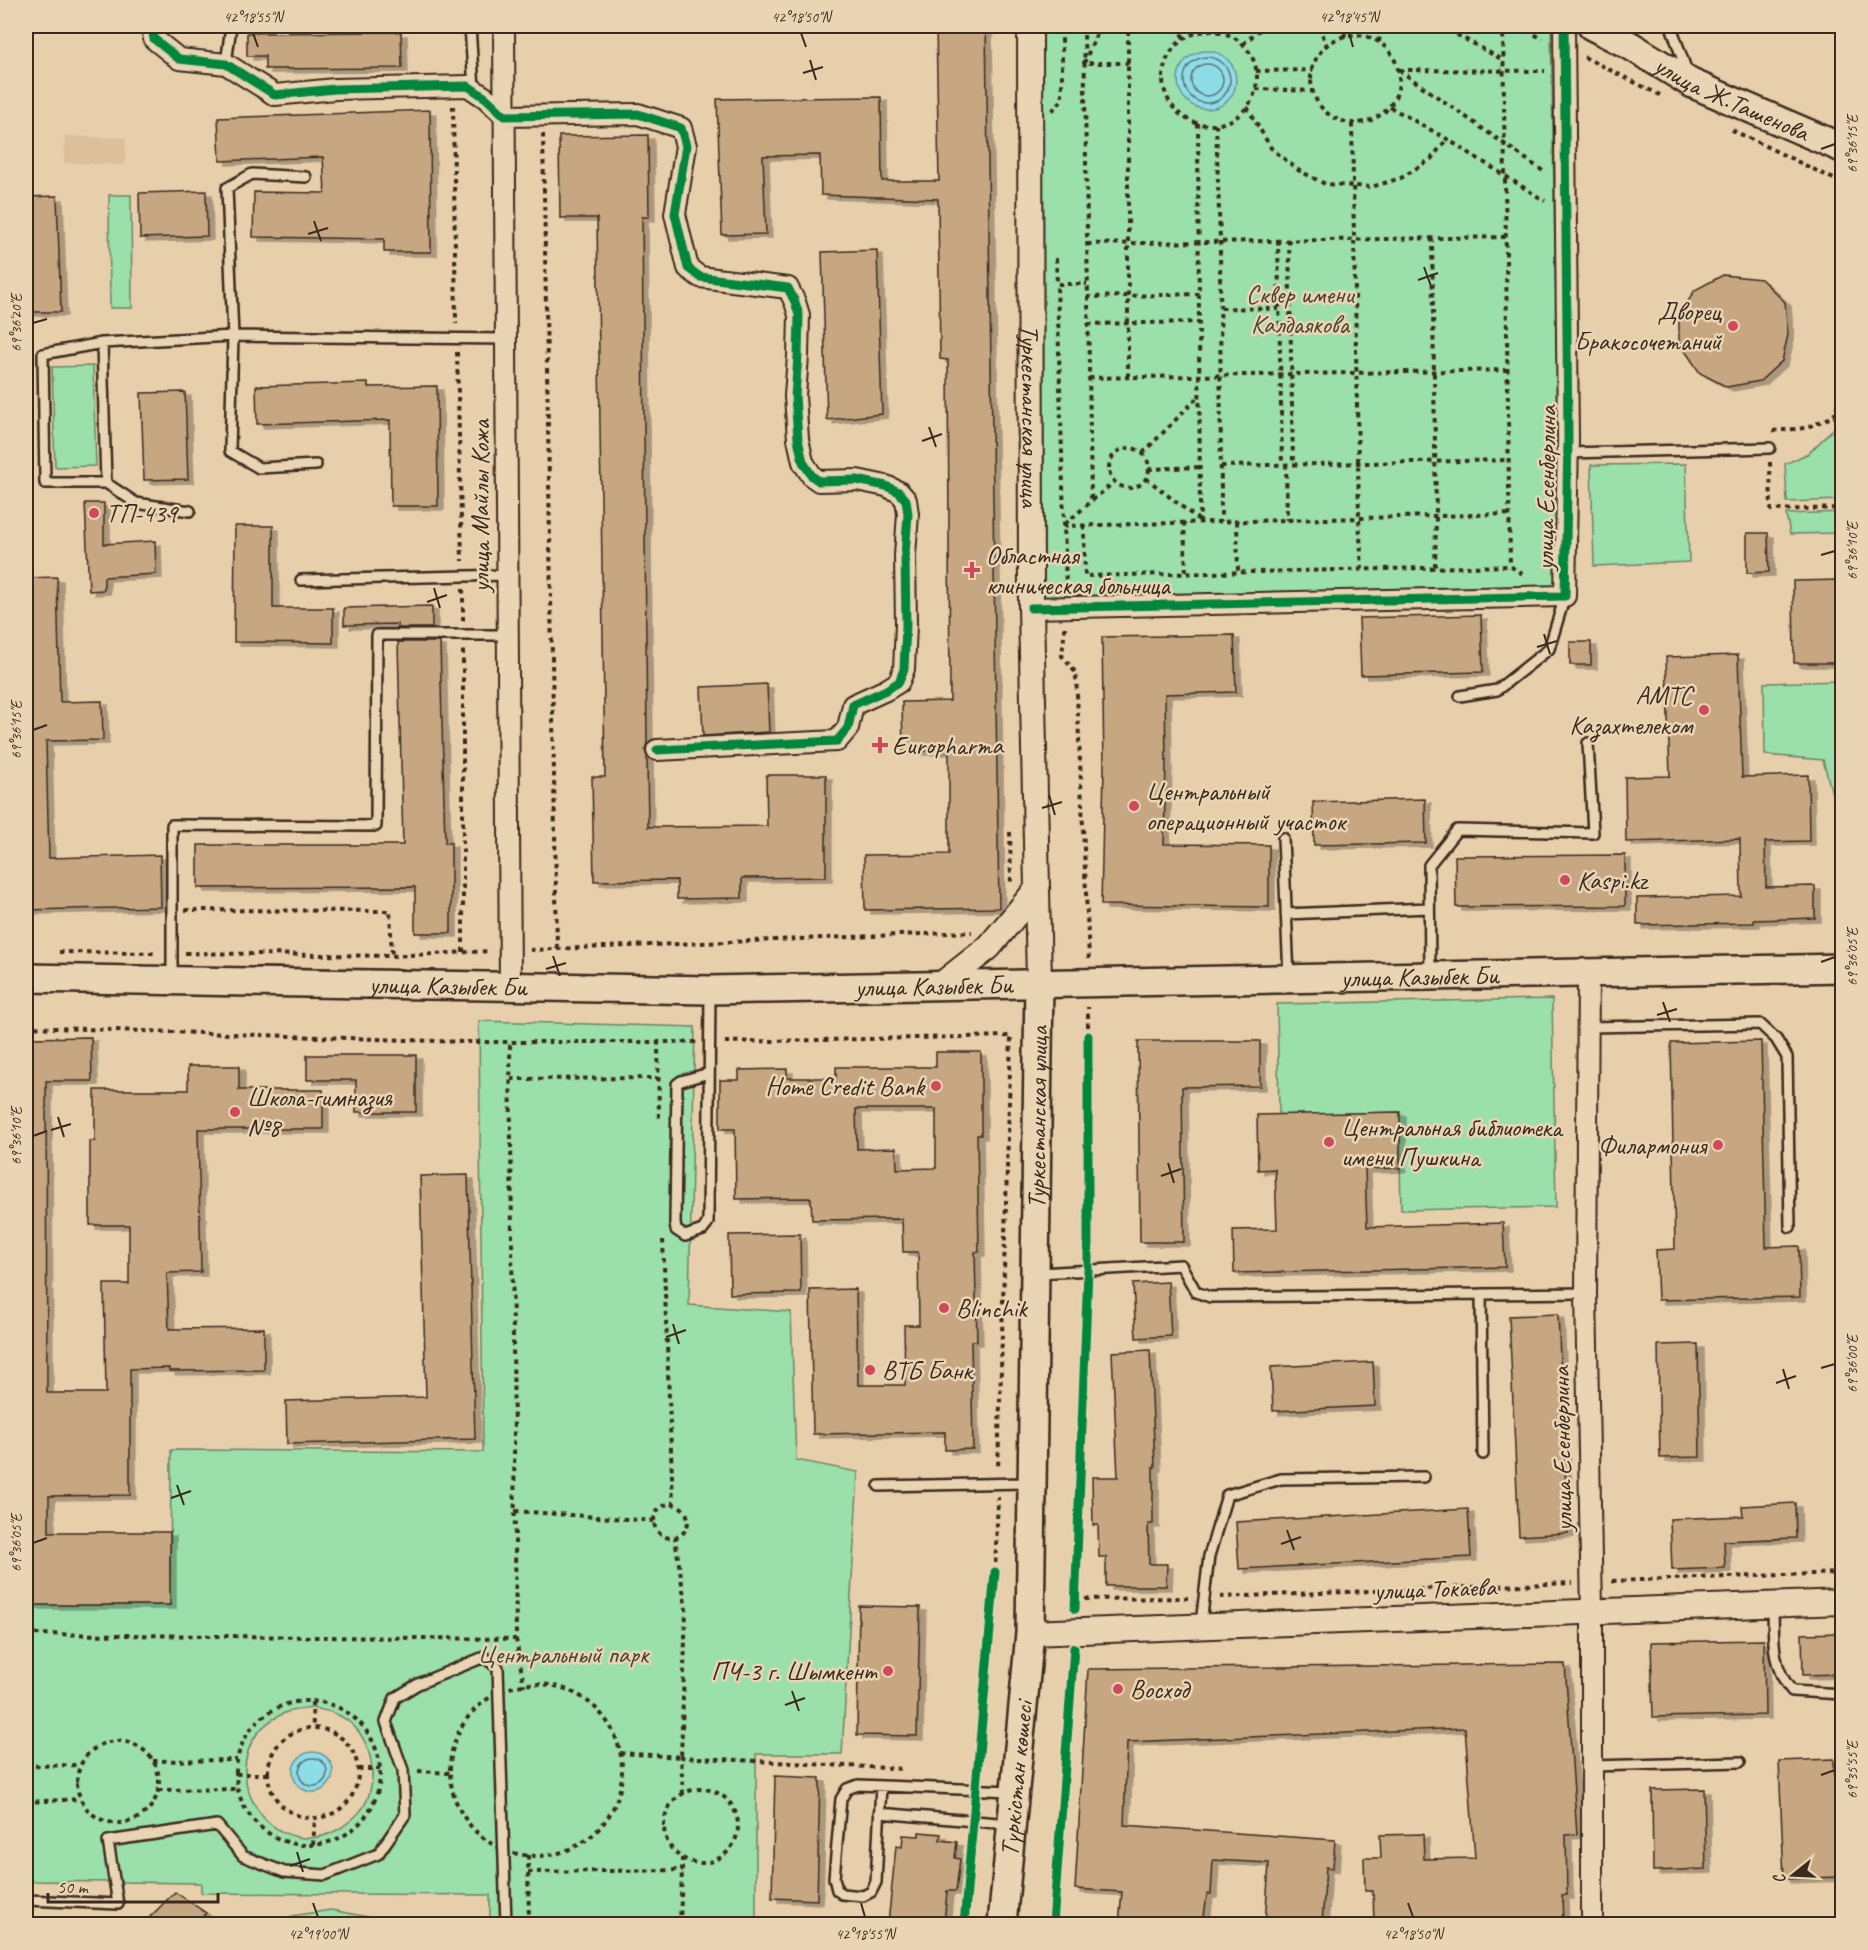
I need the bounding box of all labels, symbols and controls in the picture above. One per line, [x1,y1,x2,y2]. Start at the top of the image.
text: 42°18'55"N [223,8,286,27]
text: 42°18'50"N [771,8,834,27]
text: 42°18'45"N [1319,8,1382,27]
street label: улица Ж.Ташенова [1647,47,1816,149]
text: 69°36'15"E [1843,113,1862,173]
park label: Сквер имени Калдаякова [1246,278,1355,341]
text: 69°36'20"E [7,292,26,352]
place label: Дворец Бракосочетаний [1575,295,1723,358]
marker: Дворец Бракосочетаний [1726,319,1740,333]
street label: Туркестанская улица [1014,325,1047,509]
street label: улица Есенберлина [1528,404,1564,573]
street label: улица Майлы Кожа [464,418,497,594]
place label: ТП-439 [106,497,179,530]
marker: ТП-439 [87,506,101,520]
text: 69°36'10"E [1843,520,1862,580]
place label: Областная клиническая больница [986,539,1171,602]
marker: Областная клиническая больница [963,561,981,579]
place label: АМТС Казахтелеком [1569,679,1695,743]
text: 69°36'15"E [7,699,26,759]
marker: АМТС Казахтелеком [1697,703,1711,717]
place label: Europharma [892,729,1004,762]
marker: Europharma [873,738,887,752]
place label: Центральный операционный участок [1146,775,1347,838]
marker: Центральный операционный участок [1127,799,1141,813]
place label: Kaspi.kz [1577,864,1649,897]
marker: Kaspi.kz [1558,873,1572,887]
text: 69°36'05"E [1843,926,1862,986]
street label: улица Казыбек Би [1339,958,1500,994]
street label: улица Казыбек Би [367,967,529,1003]
street label: улица Казыбек Би [853,968,1014,1004]
street label: Туркестанская улица [1019,1024,1055,1209]
place label: Home Credit Bank [765,1070,927,1103]
marker: Home Credit Bank [929,1079,943,1093]
place label: Школа-гимназия №8 [247,1081,393,1144]
text: 69°36'10"E [7,1105,26,1165]
marker: Школа-гимназия №8 [228,1105,242,1119]
place label: Центральная библиотека имени Пушкина [1341,1111,1564,1174]
place label: Филармония [1598,1129,1708,1162]
marker: Центральная библиотека имени Пушкина [1322,1135,1336,1149]
marker: Филармония [1711,1138,1725,1152]
place label: Blinchik [956,1292,1028,1325]
marker: Blinchik [937,1301,951,1315]
text: 69°36'00"E [1843,1333,1862,1393]
place label: ВТБ Банк [882,1354,975,1387]
marker: ВТБ Банк [863,1363,877,1377]
street label: улица Есенберлина [1544,1365,1580,1534]
text: 69°36'05"E [7,1512,26,1572]
street label: улица Токаева [1371,1570,1498,1608]
park label: Центральный парк [478,1638,650,1671]
place label: ПЧ-3 г. Шымкент [711,1655,878,1688]
marker: ПЧ-3 г. Шымкент [881,1664,895,1678]
place label: Восход [1130,1673,1191,1706]
marker: Восход [1111,1682,1125,1696]
street label: Түркістан көшесі [992,1696,1040,1858]
text: 69°35'55"E [1843,1739,1862,1799]
north arrow [1763,1845,1823,1905]
scale bar [48,1866,218,1904]
text: С [1768,1870,1790,1886]
text: 50 m [57,1876,90,1898]
text: 42°19'00"N [288,1925,351,1944]
text: 42°18'55"N [835,1925,898,1944]
text: 42°18'50"N [1383,1925,1446,1944]

